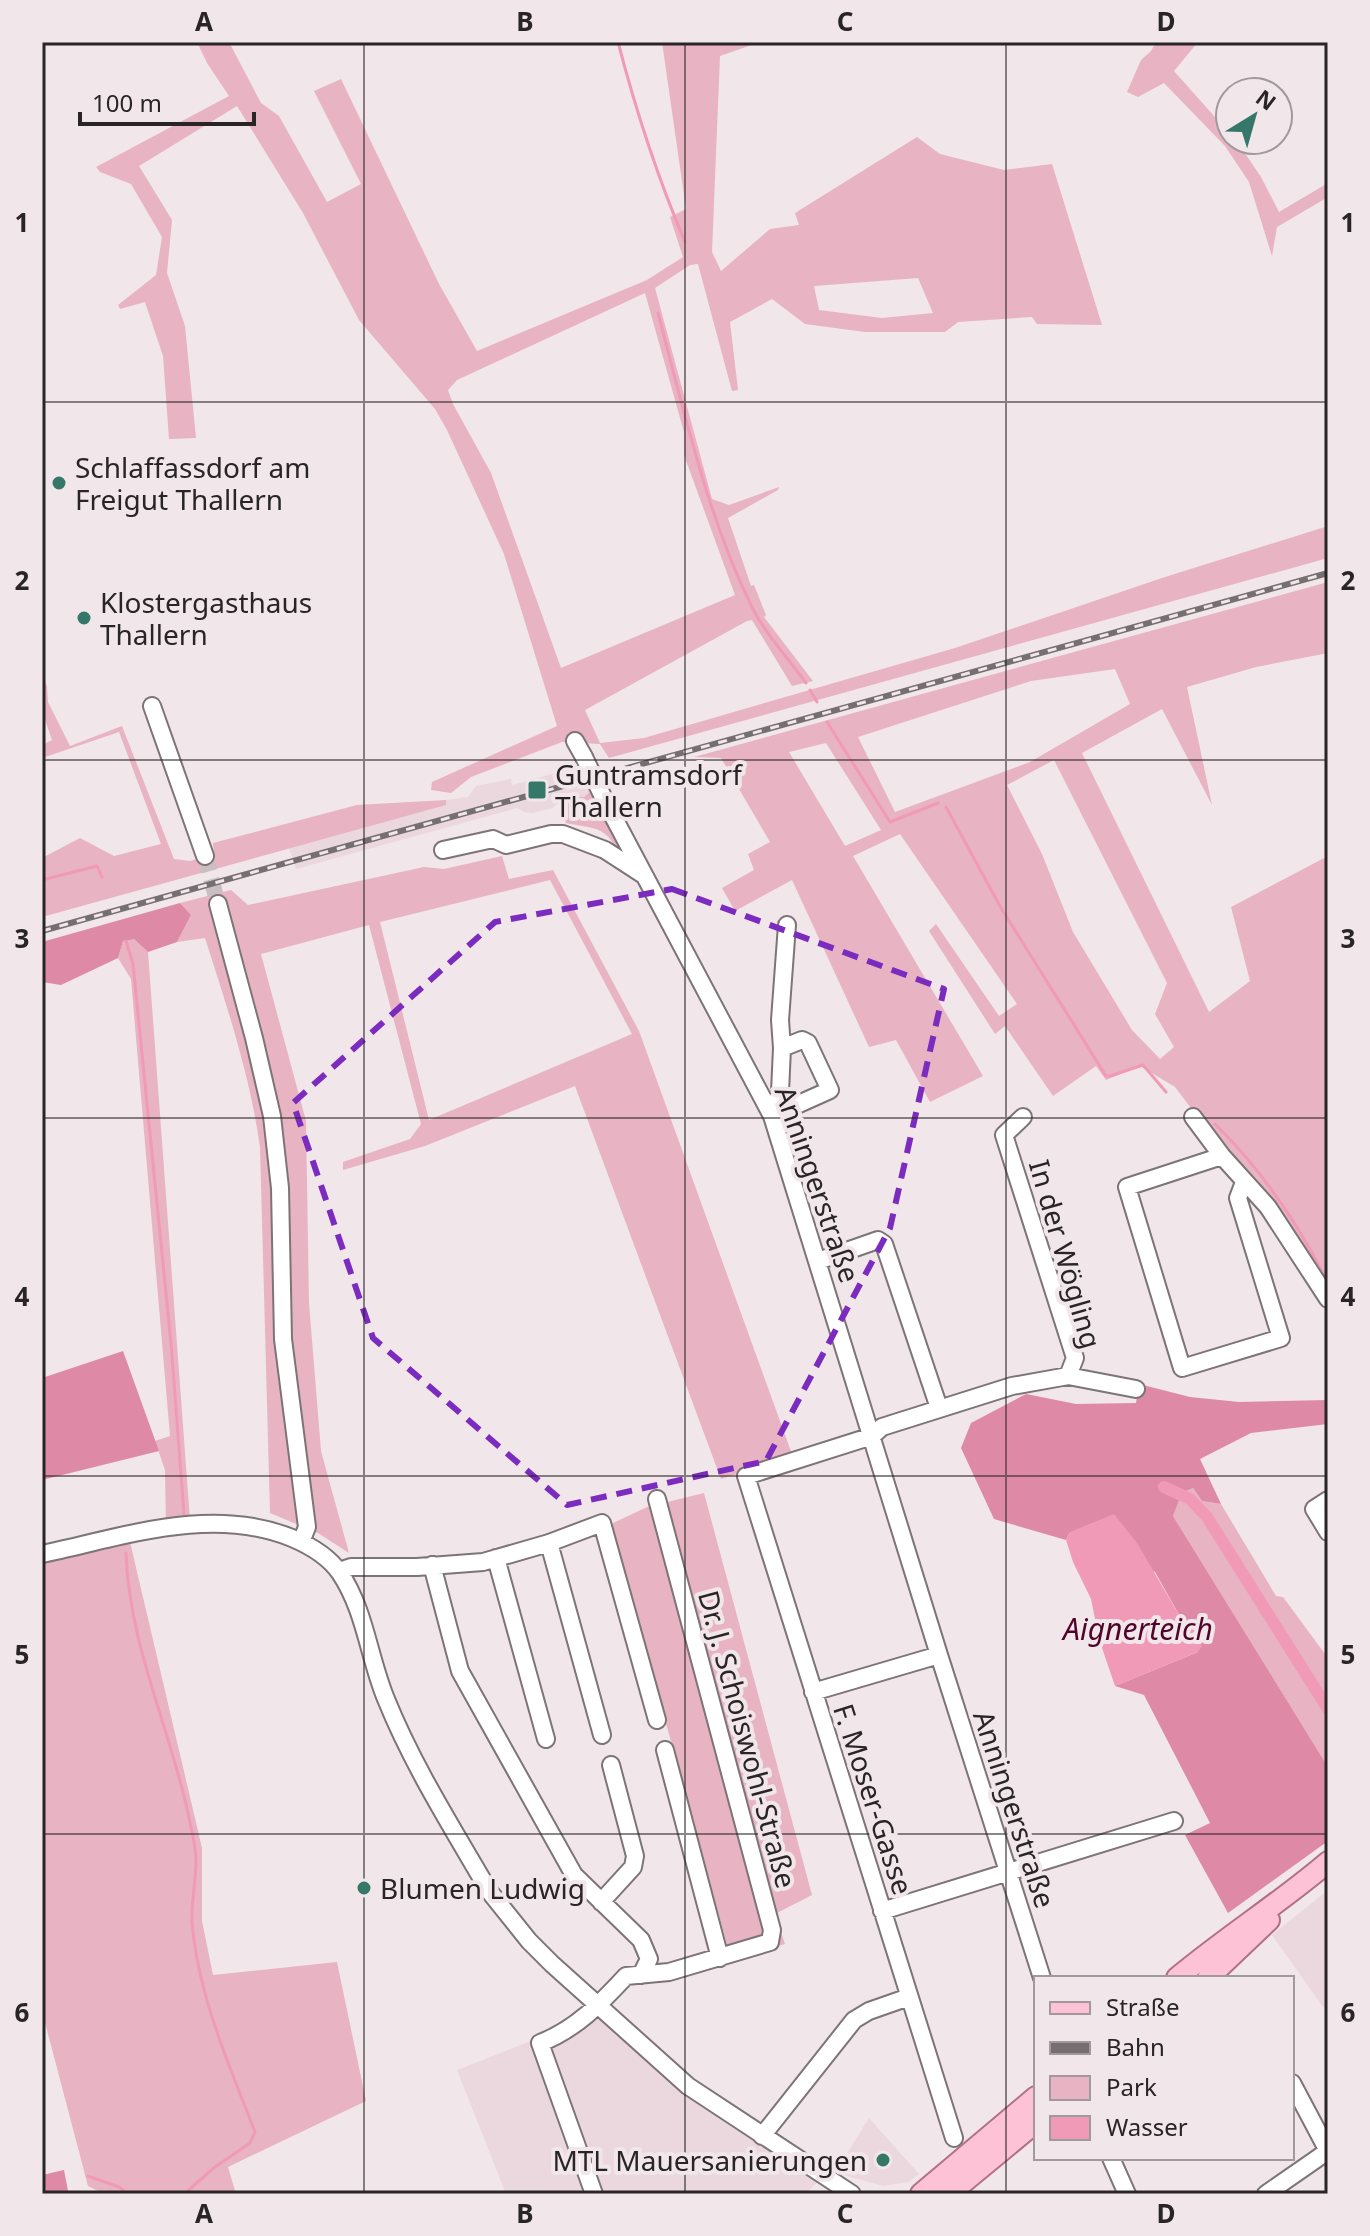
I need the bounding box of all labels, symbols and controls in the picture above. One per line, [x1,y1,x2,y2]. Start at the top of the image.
text: A [195,3,213,39]
text: B [516,3,534,39]
text: C [837,3,853,39]
text: D [1156,3,1176,39]
scale bar [80,76,254,126]
north arrow [1214,76,1294,156]
text: N [1250,82,1283,117]
text: 100 m [92,86,162,119]
text: 1 [15,204,29,240]
text: 1 [1341,204,1355,240]
place label: Schlaffassdorf am Freigut Thallern [75,448,310,518]
marker: Schlaffassdorf am Freigut Thallern [50,474,68,492]
text: 2 [15,562,30,598]
text: 2 [1341,562,1356,598]
place label: Klostergasthaus Thallern [100,583,312,653]
marker: Klostergasthaus Thallern [75,609,93,627]
place label: Guntramsdorf Thallern [555,755,743,825]
marker: Guntramsdorf Thallern [526,779,548,801]
text: 3 [15,920,29,956]
text: 3 [1341,920,1355,956]
street label: Anningerstraße [767,1081,869,1287]
street label: In der Wögling [1021,1155,1111,1353]
text: 4 [15,1278,30,1314]
text: 4 [1341,1278,1356,1314]
street label: Dr. J. Schoiswohl-Straße [690,1586,806,1892]
water label: Aignerteich [1061,1608,1213,1649]
text: 5 [15,1636,29,1672]
text: 5 [1341,1636,1355,1672]
street label: F. Moser-Gasse [825,1699,923,1899]
street label: Anningerstraße [965,1706,1065,1912]
place label: Blumen Ludwig [380,1869,585,1907]
marker: Blumen Ludwig [355,1879,373,1897]
legend [1034,1976,1294,2160]
text: Straße [1106,1990,1179,2023]
text: 6 [15,1994,30,2030]
text: 6 [1341,1994,1356,2030]
text: Bahn [1106,2030,1165,2063]
text: Park [1106,2070,1157,2103]
text: Wasser [1106,2110,1188,2143]
place label: MTL Mauersanierungen [552,2141,867,2179]
marker: MTL Mauersanierungen [874,2151,892,2169]
text: A [195,2195,213,2231]
text: B [516,2195,534,2231]
text: C [837,2195,853,2231]
text: D [1156,2195,1176,2231]

